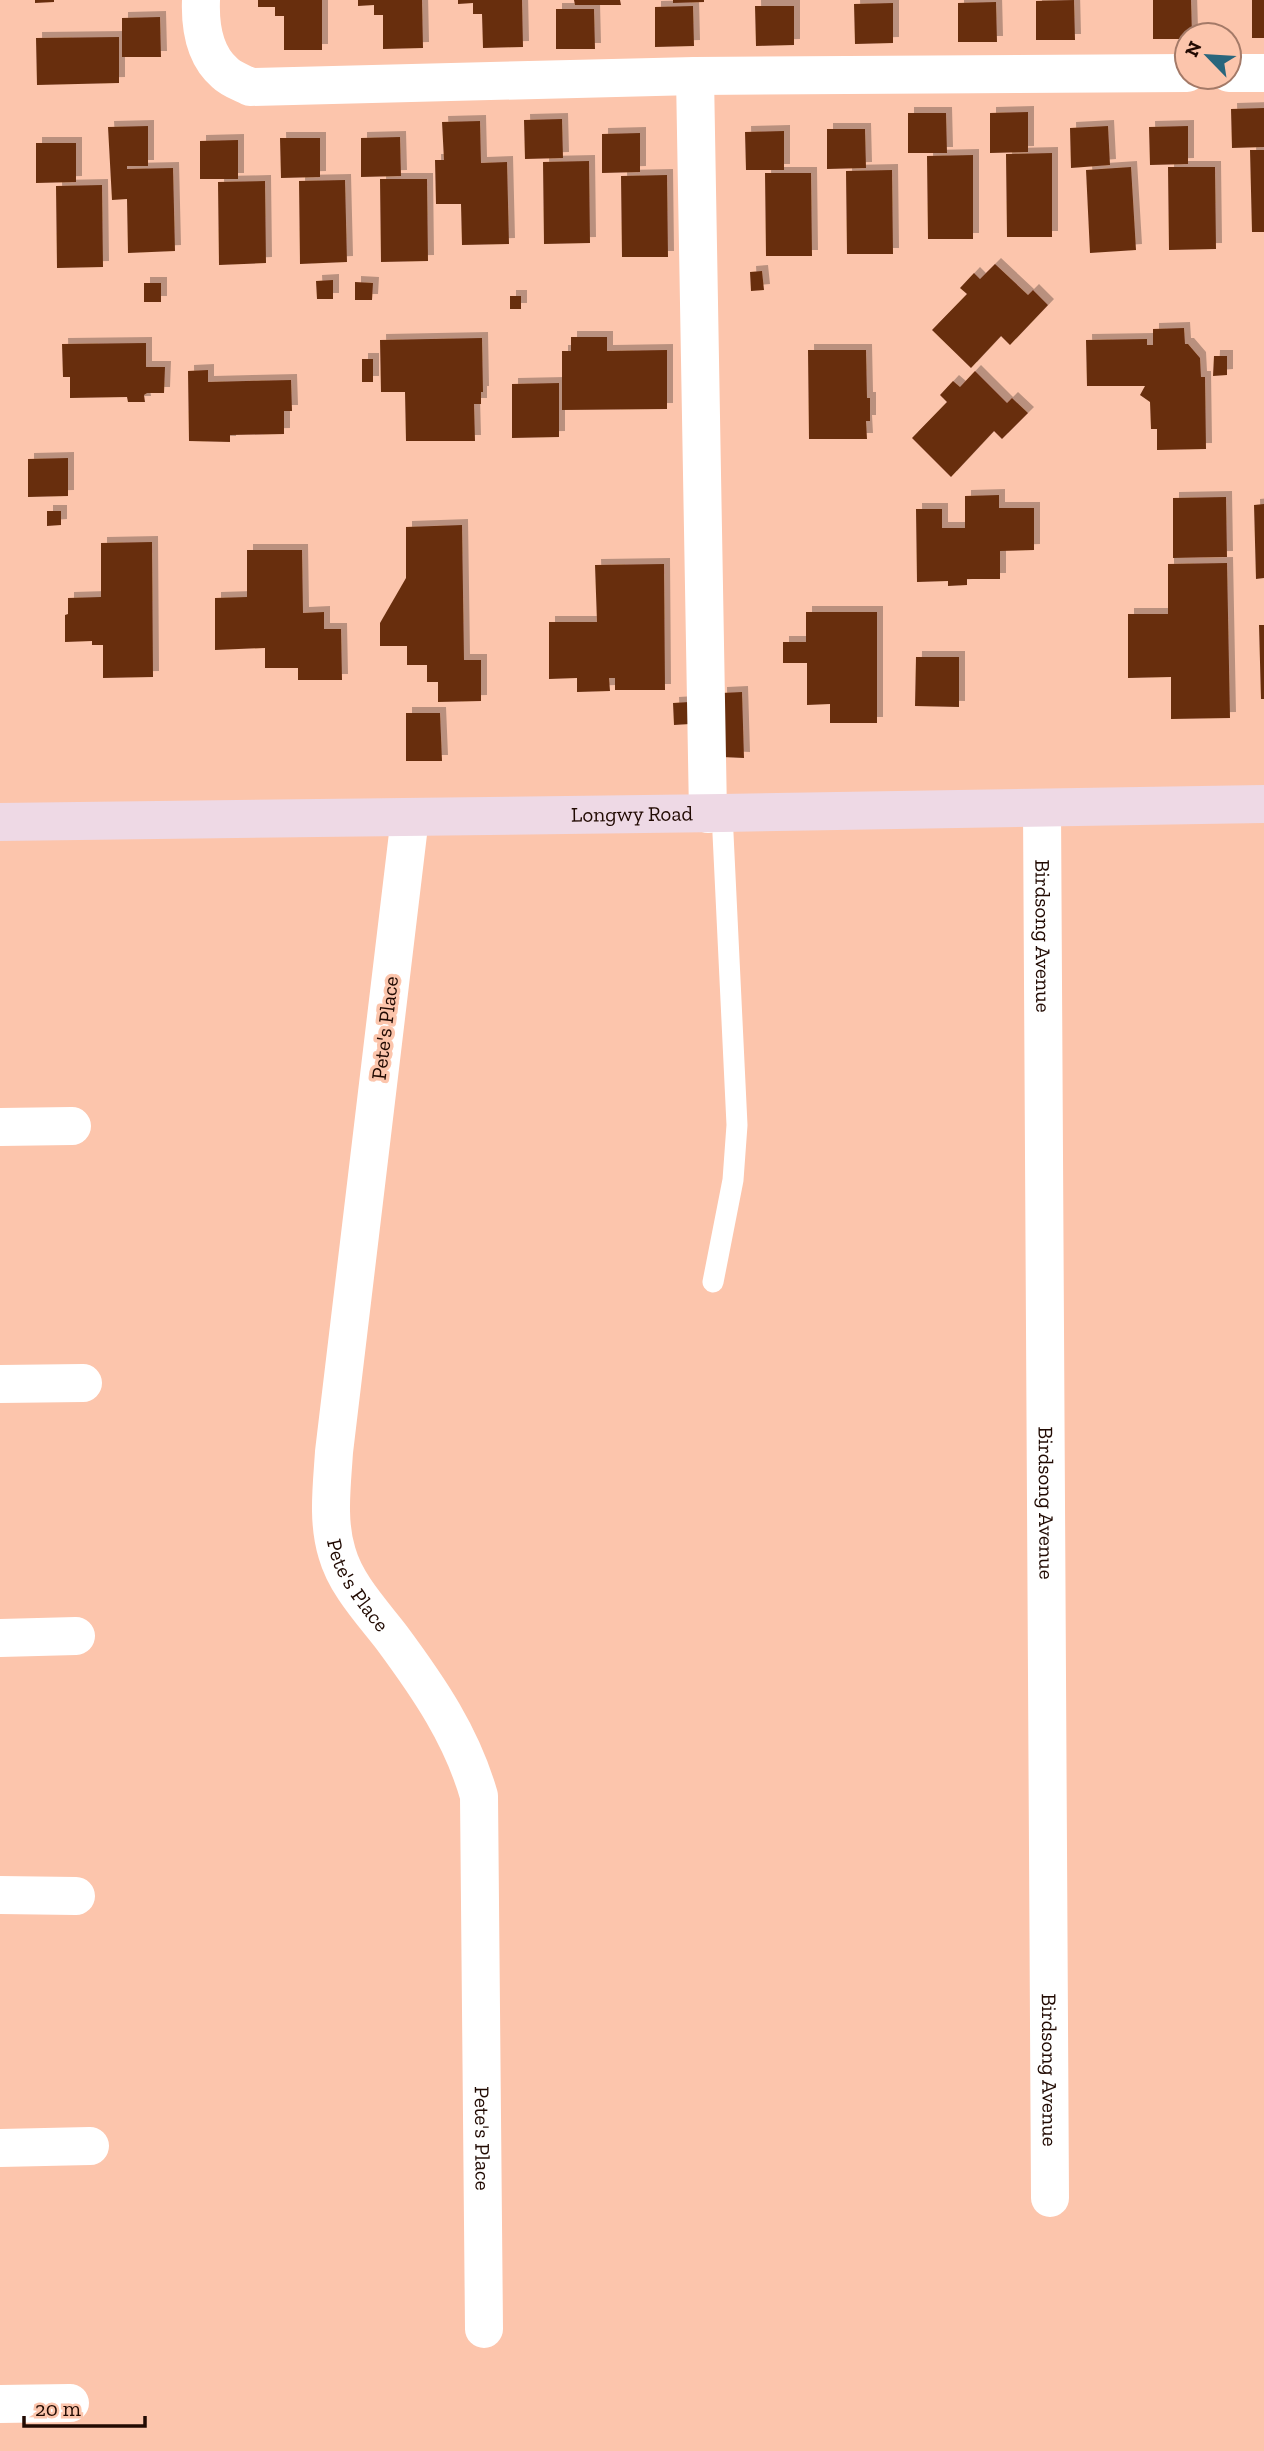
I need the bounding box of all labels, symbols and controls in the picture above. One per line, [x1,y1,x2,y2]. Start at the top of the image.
north arrow [1173,21,1243,91]
text: N [1180,38,1207,60]
street label: Longwy Road [571,800,694,827]
street label: Birdsong Avenue [1030,859,1056,1013]
street label: Pete's Place [366,975,403,1081]
street label: Birdsong Avenue [1034,1426,1059,1580]
street label: Pete's Place [322,1536,395,1636]
street label: Birdsong Avenue [1037,1993,1063,2147]
street label: Pete's Place [470,2086,496,2191]
scale bar [24,2384,145,2428]
text: 20 m [35,2396,81,2421]

